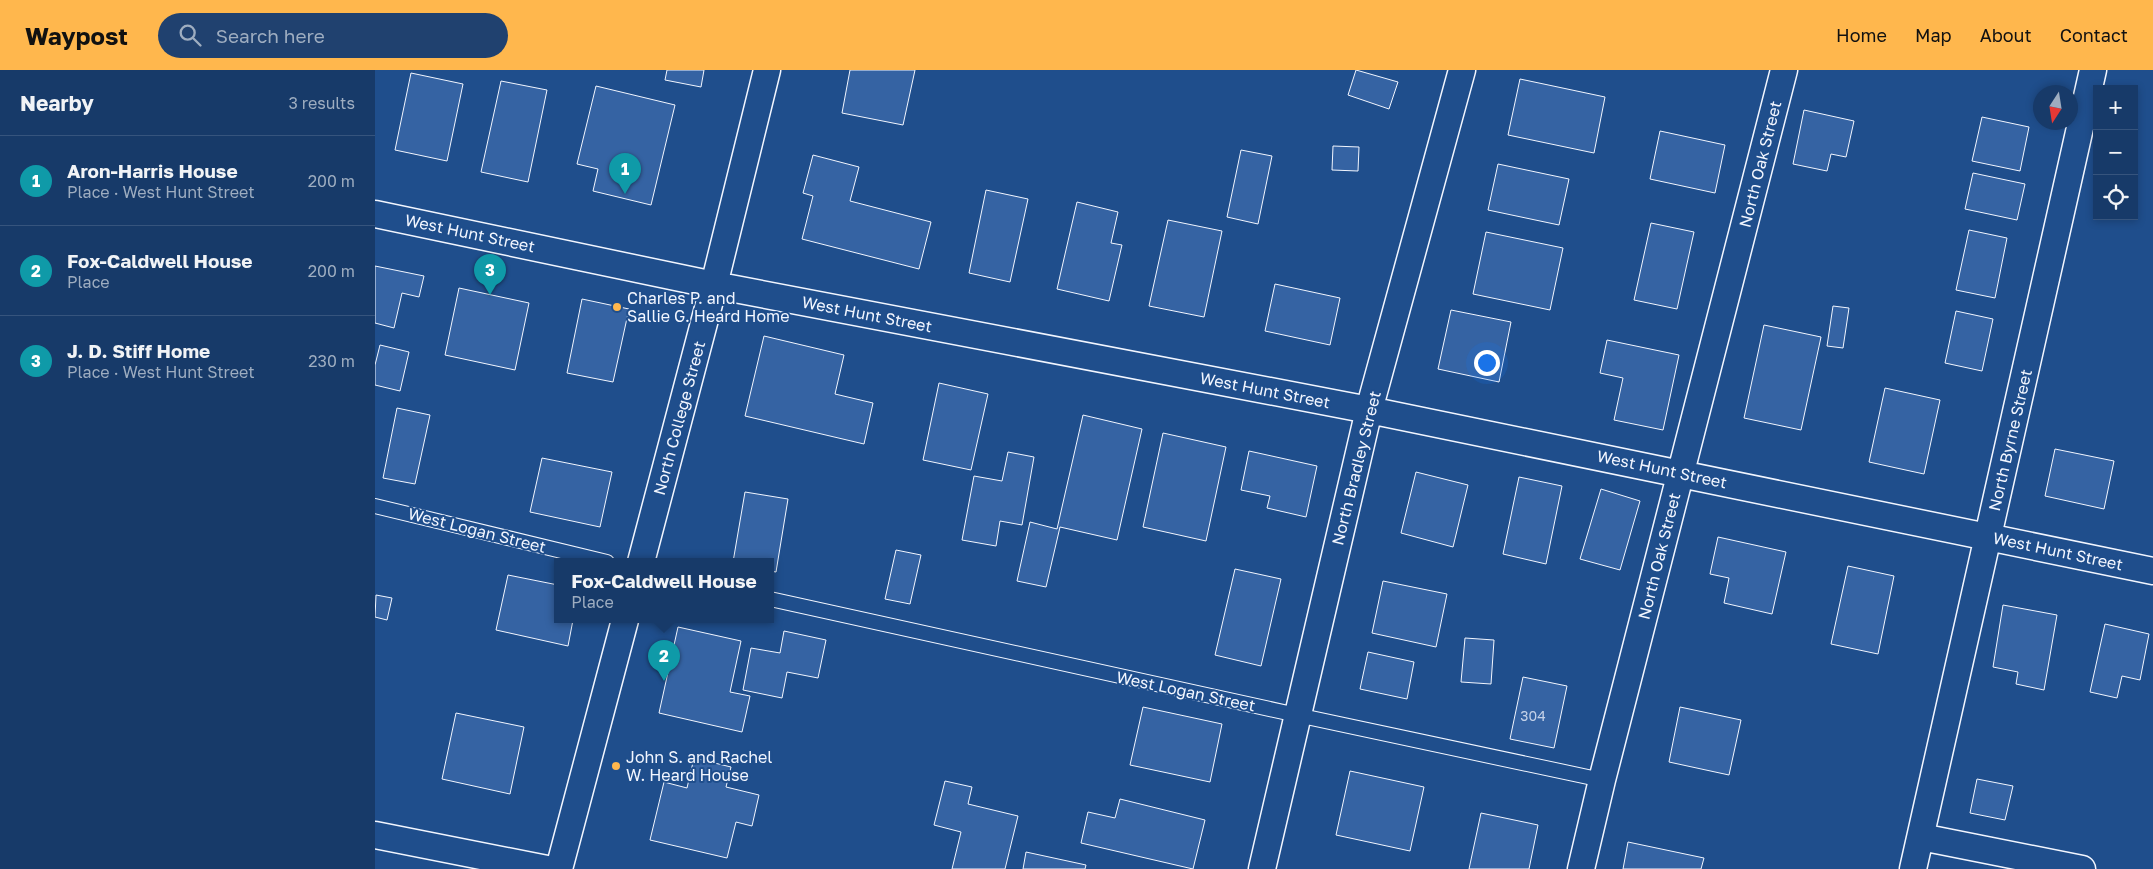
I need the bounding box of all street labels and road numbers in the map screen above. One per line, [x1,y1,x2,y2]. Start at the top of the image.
street label: North Oak Street [1735,99,1785,229]
street label: West Hunt Street [403,209,537,257]
street label: West Hunt Street [800,292,934,336]
street label: North College Street [649,339,709,497]
street label: North Byrne Street [1984,367,2036,513]
street label: West Hunt Street [1198,368,1332,412]
street label: North Bradley Street [1327,389,1385,547]
street label: West Hunt Street [1595,445,1729,493]
street label: North Oak Street [1634,491,1684,621]
street label: West Logan Street [406,503,548,557]
street label: West Hunt Street [1991,527,2125,575]
street label: West Logan Street [1115,667,1257,715]

